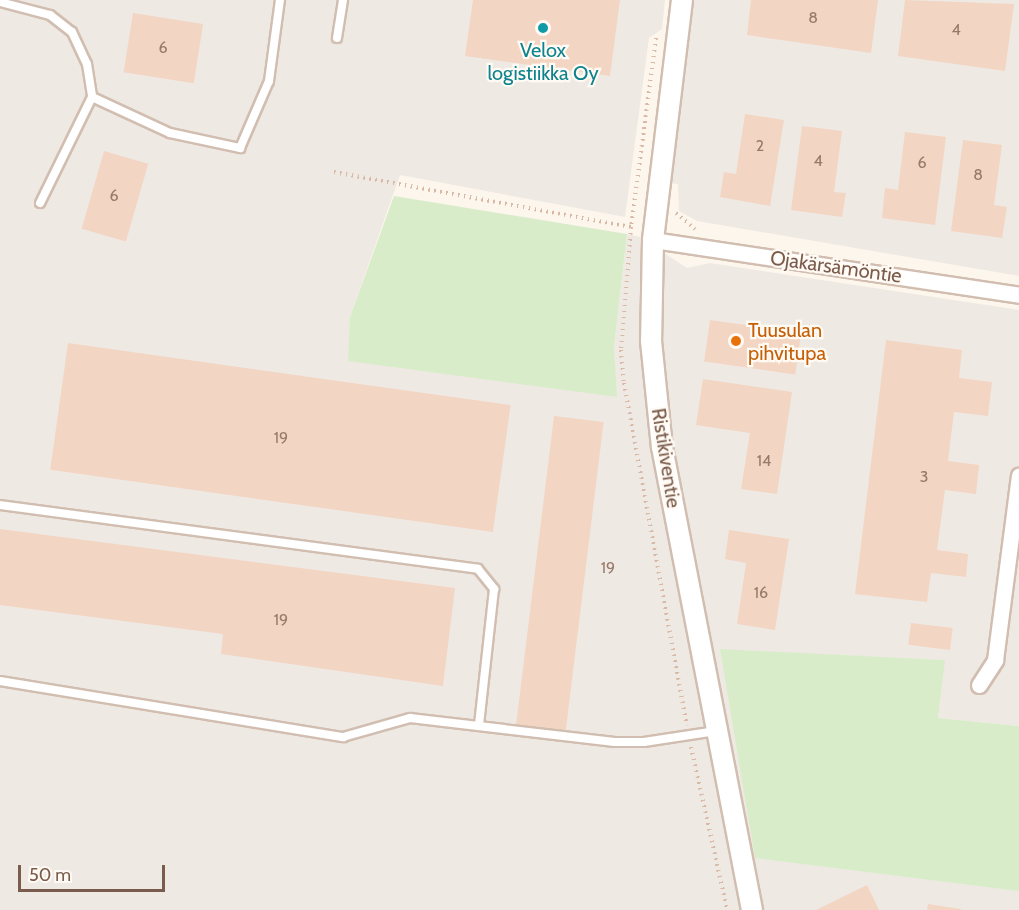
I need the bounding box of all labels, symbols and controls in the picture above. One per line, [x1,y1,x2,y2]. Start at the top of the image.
house number: 8 [808,8,818,28]
house number: 4 [951,20,961,40]
marker: Velox logistiikka Oy [536,21,550,35]
house number: 6 [158,38,168,58]
place label: Velox logistiikka Oy [487,38,599,85]
house number: 2 [756,136,764,156]
house number: 4 [813,151,823,171]
house number: 6 [917,153,927,173]
house number: 8 [973,165,983,185]
house number: 6 [109,186,119,206]
street label: Ojakärsämöntie [769,246,903,288]
place label: Tuusulan pihvitupa [748,318,826,365]
marker: Tuusulan pihvitupa [729,334,743,348]
street label: Ristikiventie [646,406,686,510]
house number: 19 [274,428,288,448]
house number: 14 [757,451,771,471]
house number: 3 [920,467,928,487]
house number: 19 [601,558,615,578]
house number: 16 [754,583,768,603]
house number: 19 [274,610,288,630]
scale bar [21,853,168,891]
text: 50 m [29,864,71,886]

